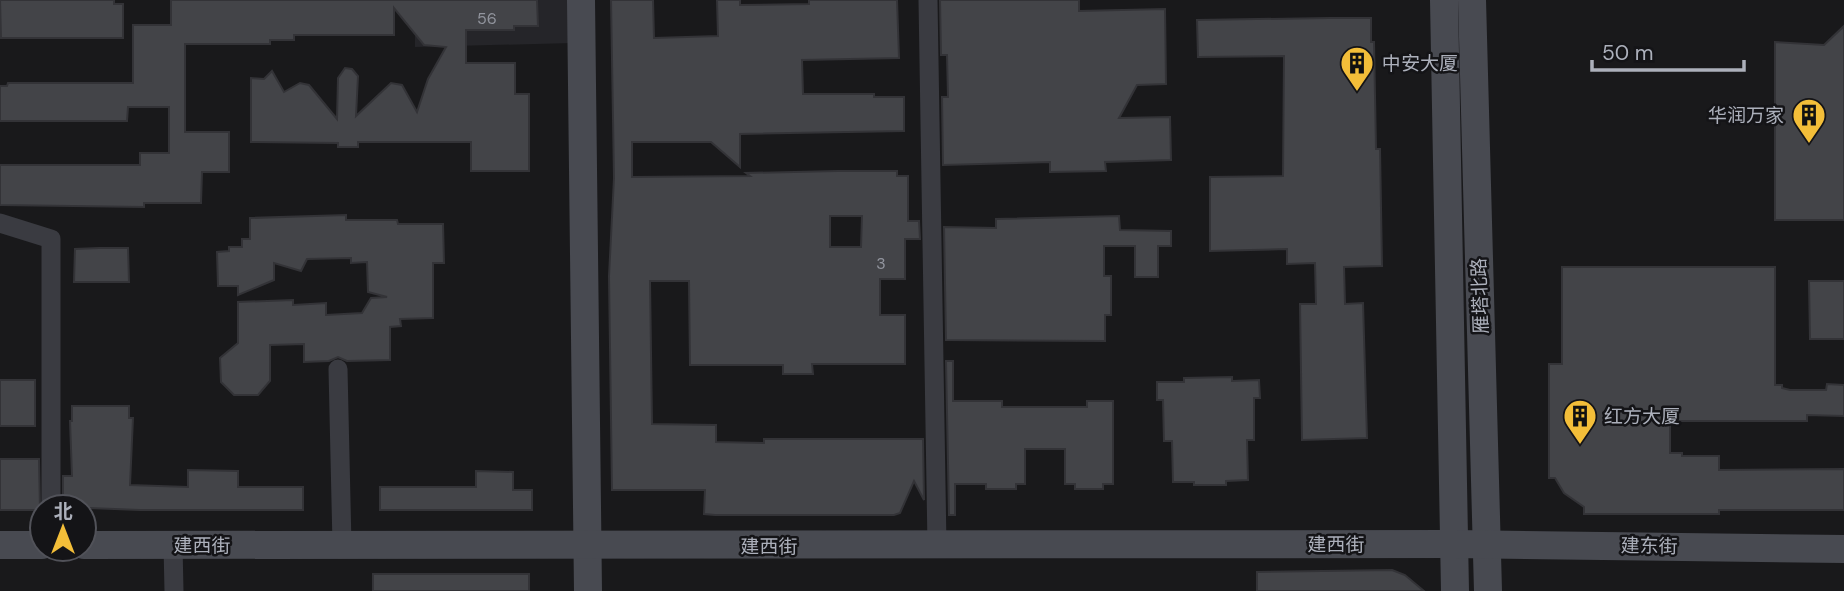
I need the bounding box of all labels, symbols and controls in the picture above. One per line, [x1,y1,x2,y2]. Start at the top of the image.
house number: 56 [477,8,497,29]
scale bar [1592,28,1744,72]
text: 50 m [1602,39,1653,67]
building icon: 中安大厦 [1338,44,1376,93]
place label: 中安大厦 [1382,51,1458,76]
building icon: 华润万家 [1790,96,1828,145]
place label: 华润万家 [1708,103,1784,128]
house number: 3 [876,253,886,274]
street label: 雁塔北路 [1466,258,1494,334]
building icon: 红方大厦 [1561,397,1599,446]
place label: 红方大厦 [1604,404,1680,429]
north arrow [28,493,98,563]
text: 北 [53,499,73,524]
street label: 建西街 [1307,532,1365,557]
street label: 建西街 [173,533,231,558]
street label: 建东街 [1620,533,1678,559]
street label: 建西街 [740,534,798,559]

